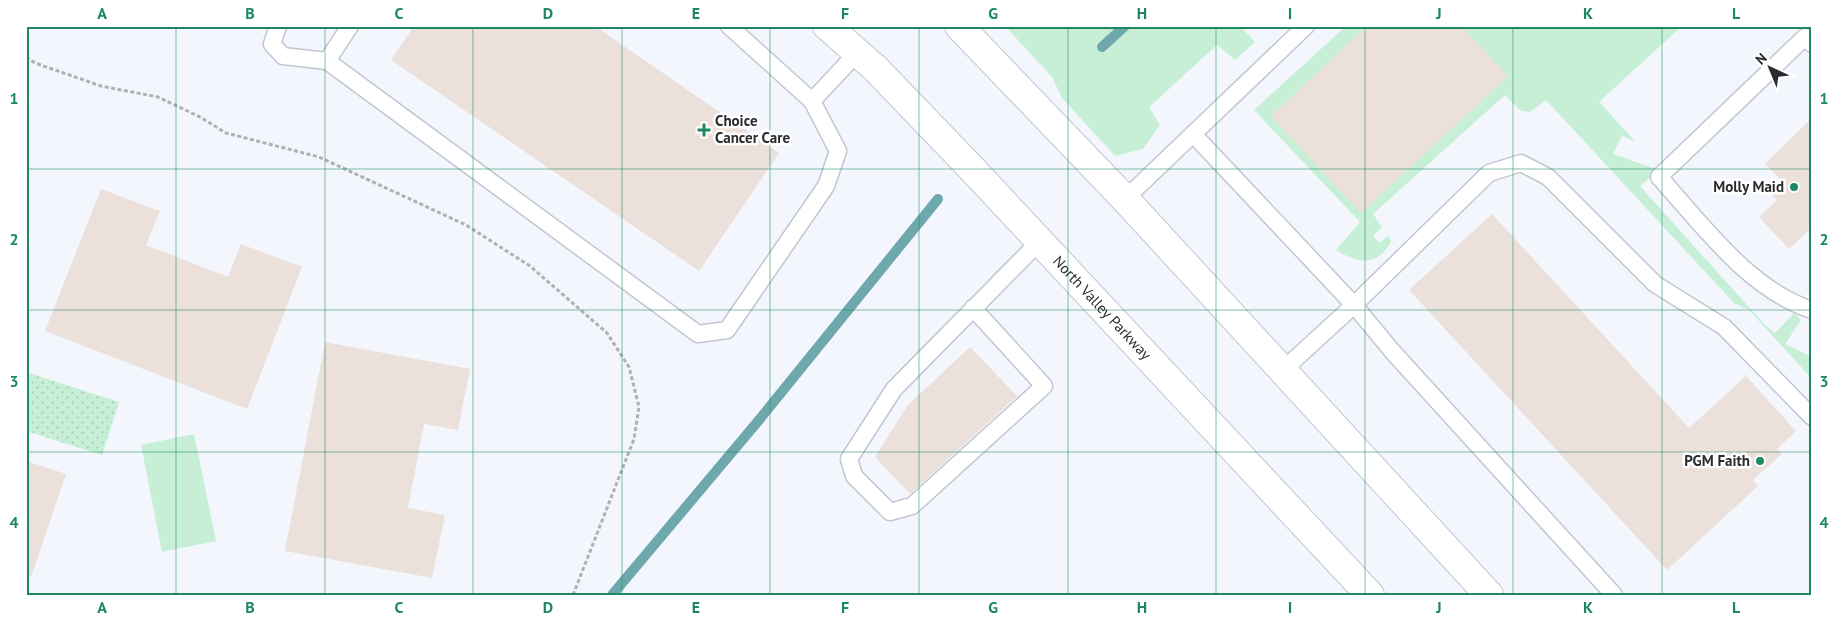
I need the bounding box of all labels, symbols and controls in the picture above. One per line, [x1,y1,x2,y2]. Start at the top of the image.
text: A [97,3,107,23]
text: B [245,3,255,23]
text: C [395,3,404,23]
text: D [543,3,553,23]
text: E [692,3,700,23]
text: F [841,3,849,23]
text: G [988,3,998,23]
text: H [1137,3,1147,23]
text: I [1288,3,1292,23]
text: J [1435,3,1442,23]
text: K [1583,3,1593,23]
text: L [1732,3,1741,23]
north arrow [1746,42,1796,92]
text: N [1751,49,1771,68]
text: 1 [9,88,19,108]
text: 1 [1819,88,1829,108]
place label: Choice Cancer Care [715,111,790,147]
marker: Choice Cancer Care [697,123,711,137]
place label: Molly Maid [1713,177,1784,196]
marker: Molly Maid [1788,181,1800,193]
text: 2 [9,229,19,249]
text: 2 [1819,229,1829,249]
street label: North Valley Parkway [1049,252,1155,364]
text: 3 [9,371,19,391]
text: 3 [1819,371,1829,391]
place label: PGM Faith [1684,451,1750,470]
marker: PGM Faith [1754,455,1766,467]
text: 4 [9,512,19,532]
text: 4 [1819,512,1829,532]
text: A [97,597,107,617]
text: B [245,597,255,617]
text: C [395,597,404,617]
text: D [543,597,553,617]
text: E [692,597,700,617]
text: F [841,597,849,617]
text: G [988,597,998,617]
text: H [1137,597,1147,617]
text: I [1288,597,1292,617]
text: J [1435,597,1442,617]
text: K [1583,597,1593,617]
text: L [1732,597,1741,617]

